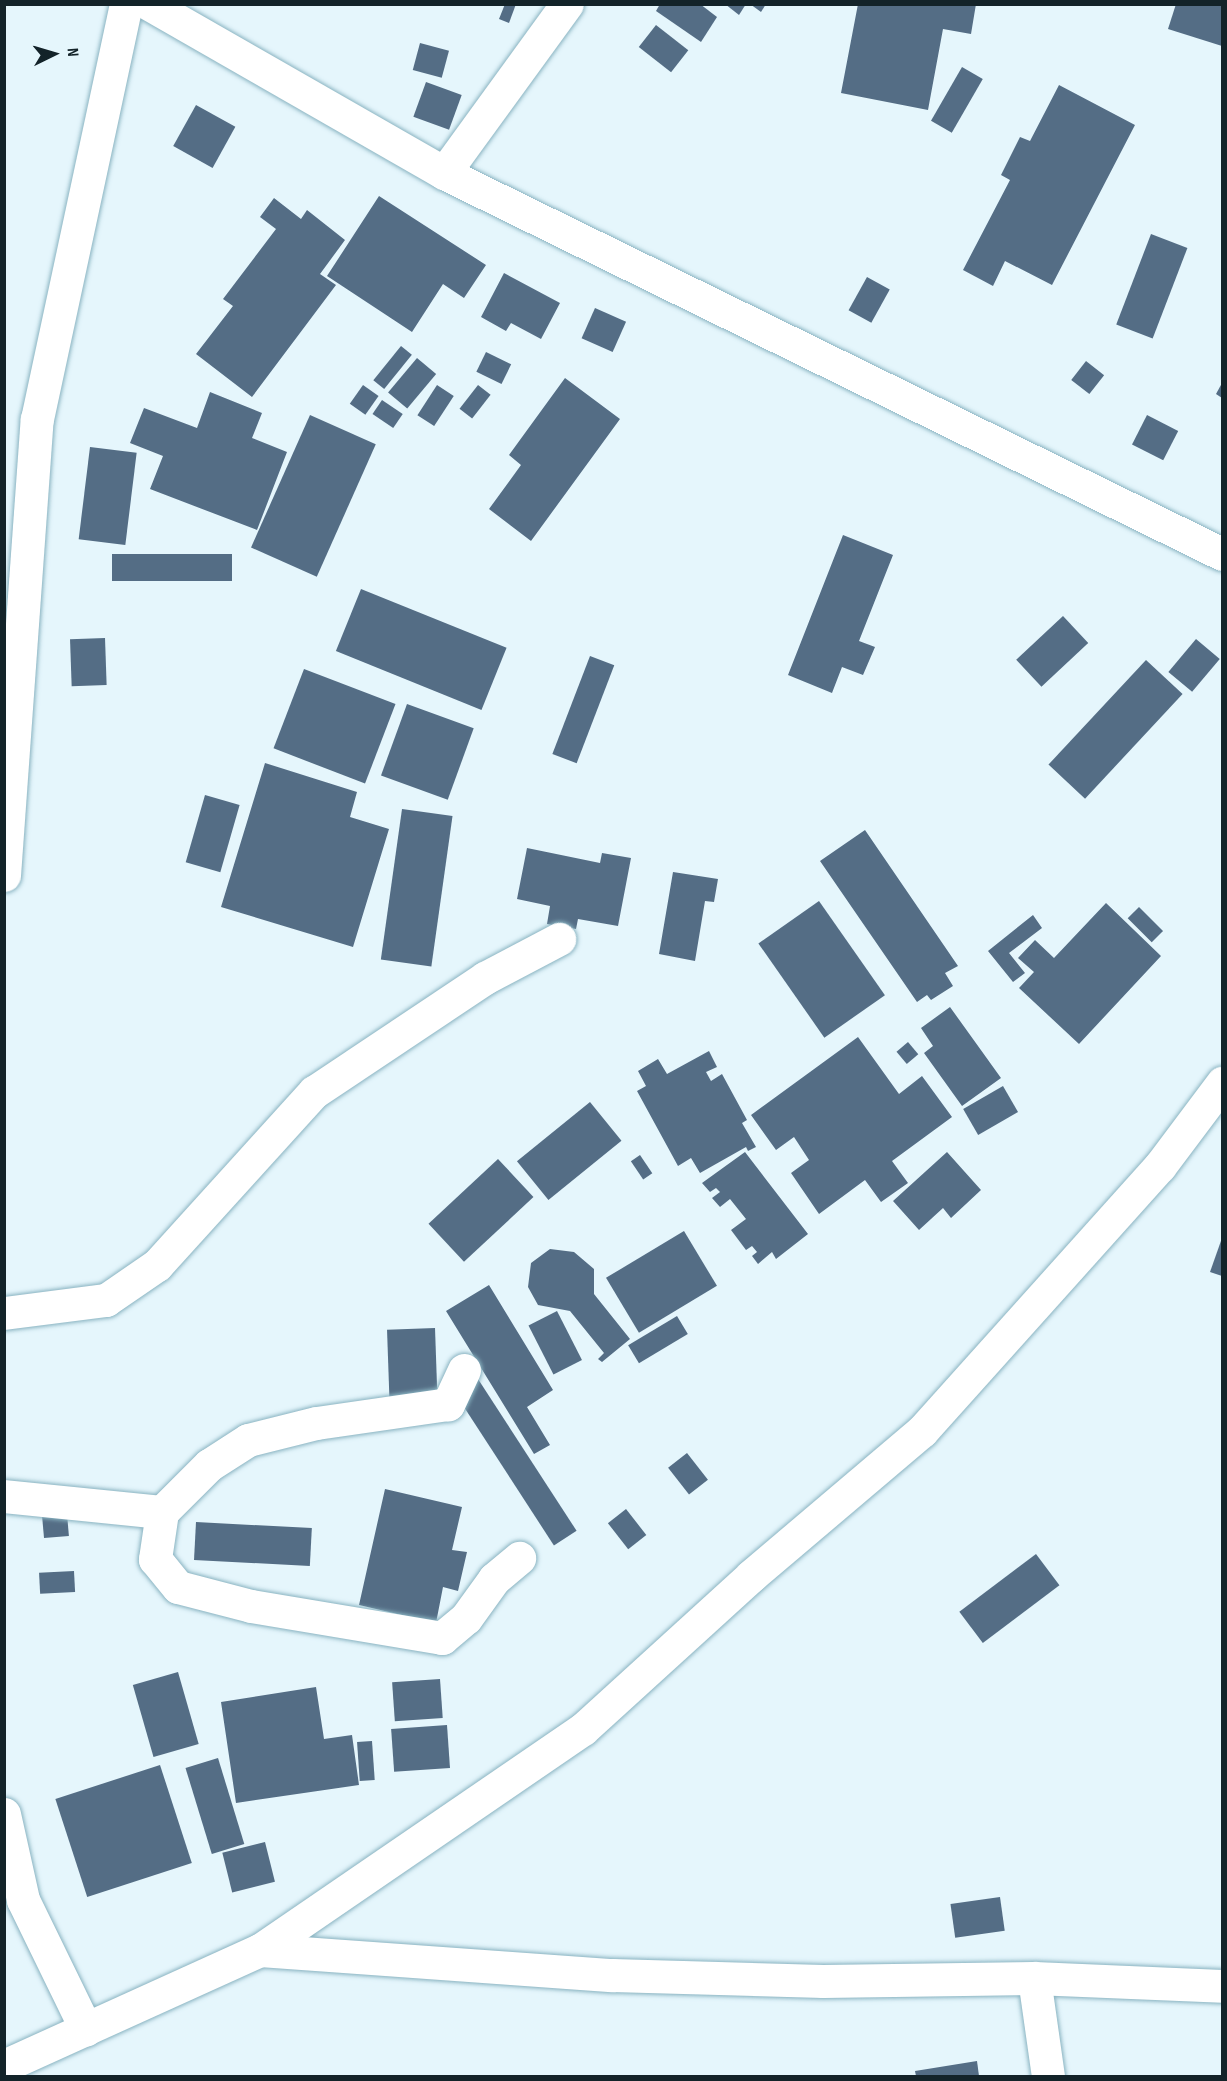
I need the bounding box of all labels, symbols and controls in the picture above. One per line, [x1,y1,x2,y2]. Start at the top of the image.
north arrow [24,24,84,84]
text: N [63,47,82,57]

